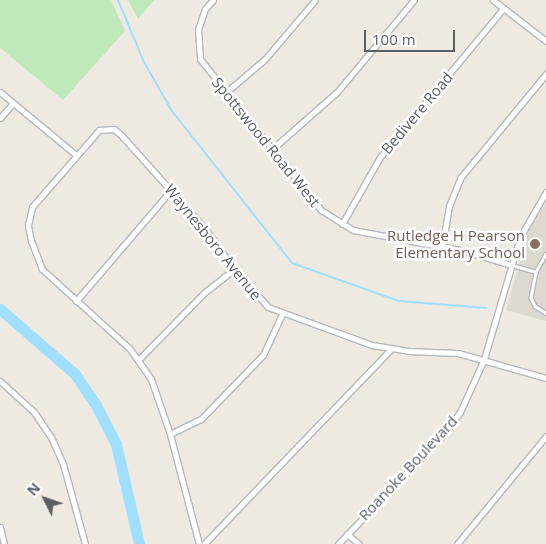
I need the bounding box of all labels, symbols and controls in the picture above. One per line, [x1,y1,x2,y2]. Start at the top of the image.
scale bar [366,20,457,52]
text: 100 m [372,29,416,49]
street label: Bedivere Road [378,68,456,158]
street label: Spottswood Road West [208,74,324,210]
street label: Waynesboro Avenue [161,180,265,304]
place label: Rutledge H Pearson Elementary School [387,226,525,261]
marker: Rutledge H Pearson Elementary School [529,238,541,250]
street label: Roanoke Boulevard [355,412,461,524]
north arrow [20,474,70,524]
text: N [22,478,44,499]

